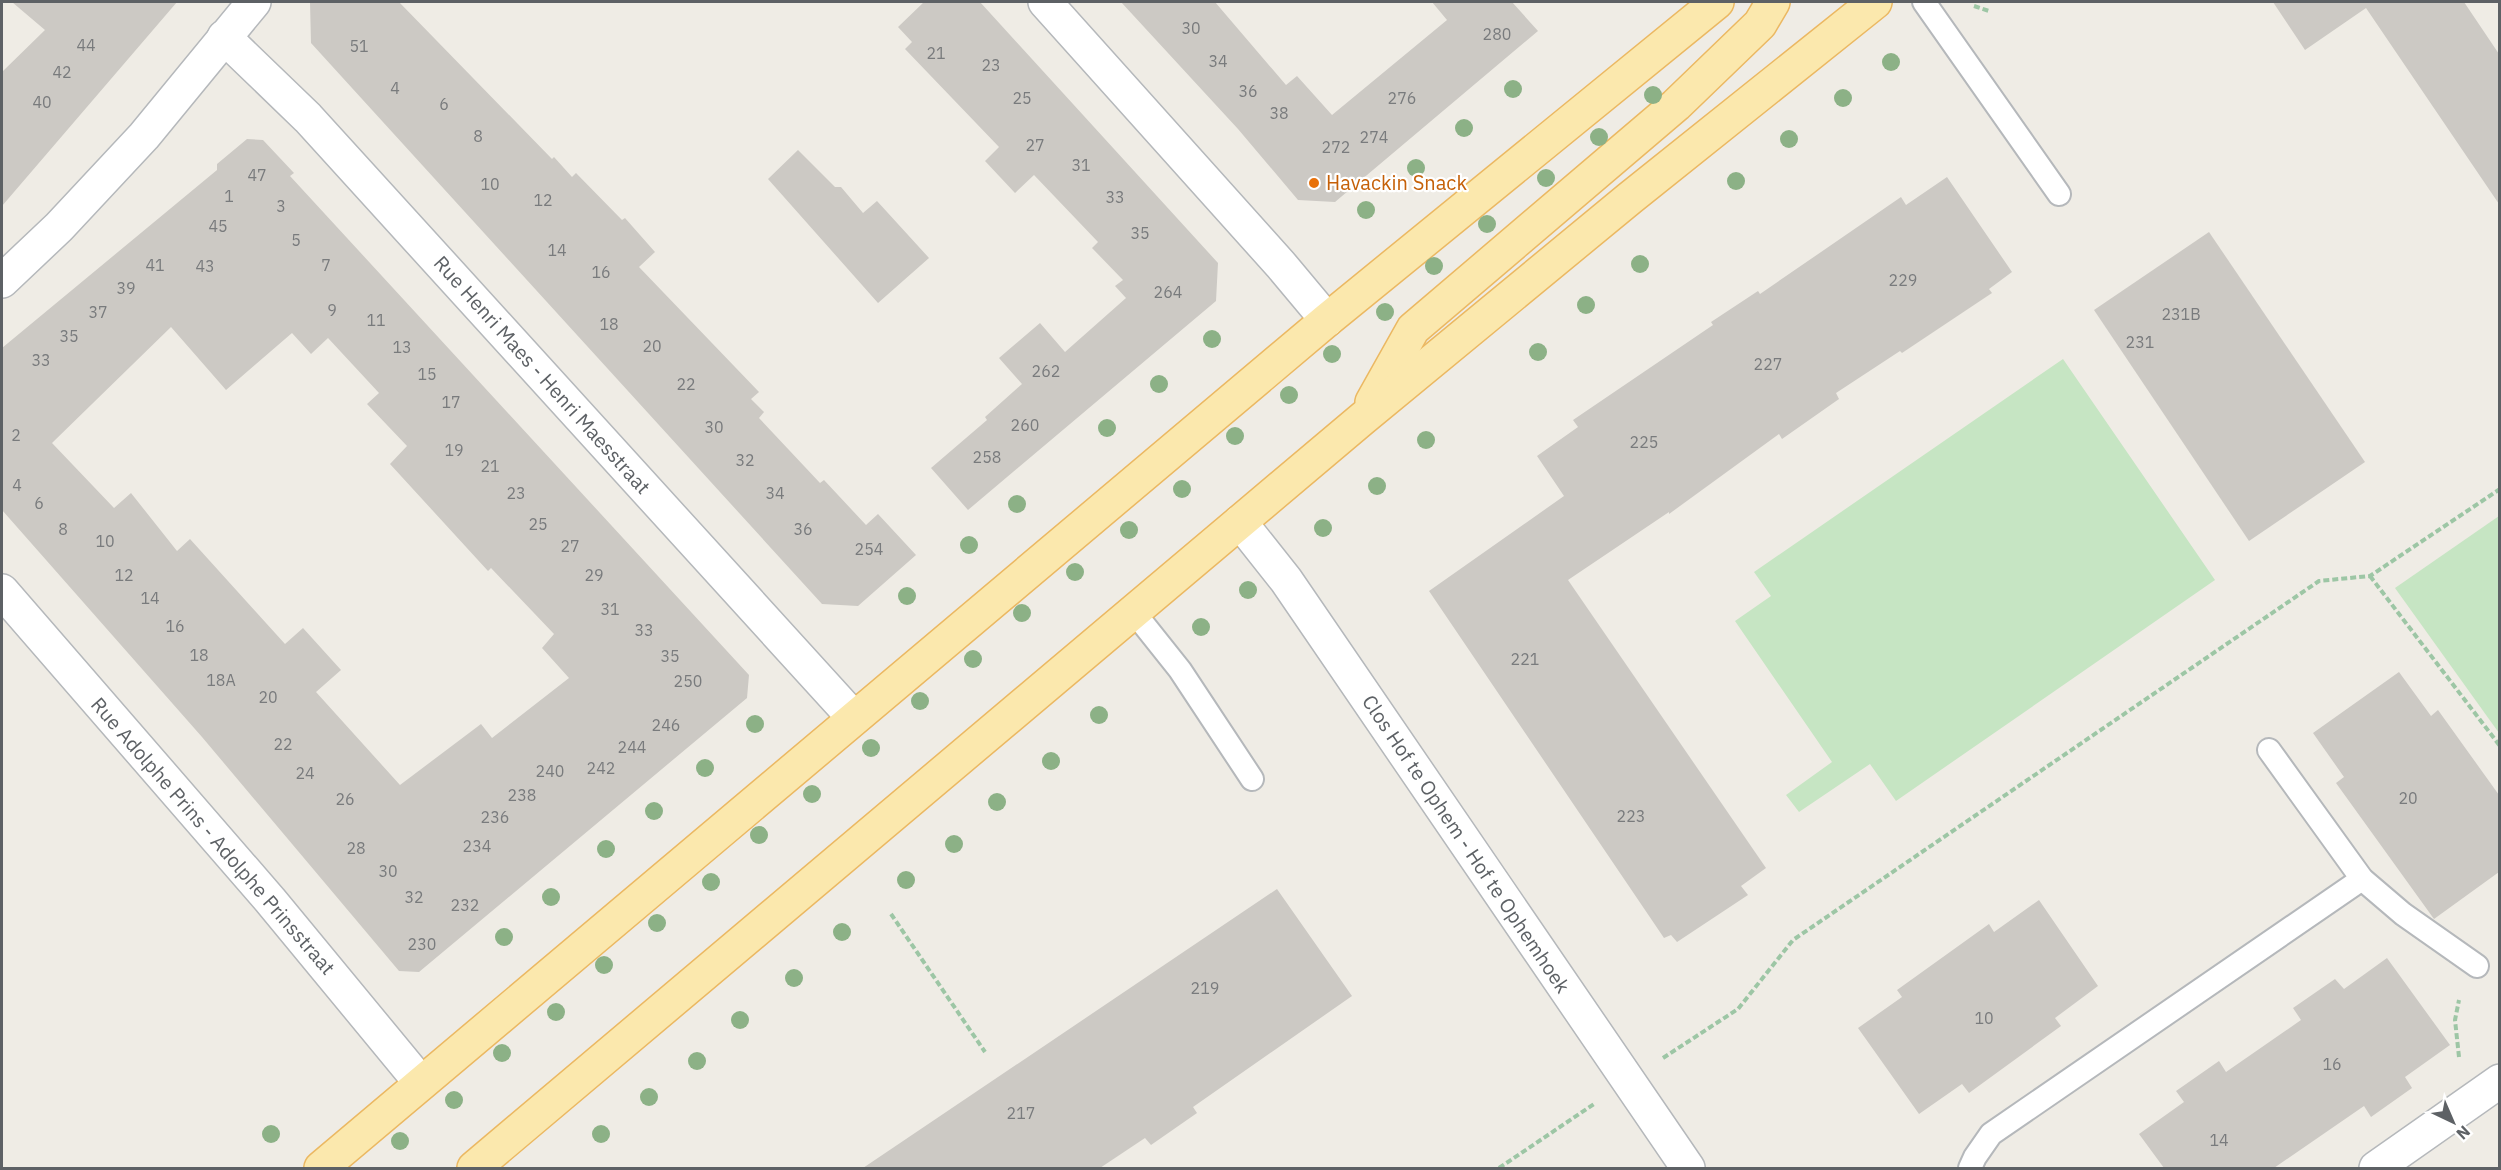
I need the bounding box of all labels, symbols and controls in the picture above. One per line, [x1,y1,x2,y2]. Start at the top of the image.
house number: 30 [1181,18,1201,38]
house number: 280 [1483,24,1511,44]
house number: 44 [76,35,96,55]
house number: 51 [349,36,369,56]
house number: 21 [926,43,946,63]
house number: 34 [1208,51,1228,71]
house number: 23 [981,55,1001,75]
house number: 42 [52,62,72,82]
house number: 4 [390,78,400,98]
house number: 36 [1238,81,1258,101]
house number: 25 [1012,88,1032,108]
house number: 276 [1388,88,1416,108]
house number: 40 [32,92,52,112]
house number: 6 [439,94,449,114]
house number: 38 [1269,103,1289,123]
house number: 8 [473,126,483,146]
house number: 274 [1360,127,1388,147]
house number: 27 [1025,135,1045,155]
house number: 272 [1322,137,1350,157]
house number: 31 [1071,155,1091,175]
house number: 47 [247,165,267,185]
place label: Havackin Snack [1326,169,1467,196]
house number: 10 [480,174,500,194]
marker: Havackin Snack [1307,176,1321,190]
house number: 1 [224,186,234,206]
house number: 33 [1105,187,1125,207]
house number: 12 [533,190,553,210]
house number: 3 [276,196,286,216]
house number: 45 [208,216,228,236]
house number: 35 [1130,223,1150,243]
house number: 5 [291,230,301,250]
house number: 14 [547,240,567,260]
street label: Rue Henri Maes - Henri Maesstraat [428,250,657,500]
house number: 41 [145,255,165,275]
house number: 7 [321,255,331,275]
house number: 43 [195,256,215,276]
house number: 16 [591,262,611,282]
house number: 229 [1889,270,1917,290]
house number: 39 [116,278,136,298]
house number: 264 [1154,282,1182,302]
house number: 9 [327,300,337,320]
house number: 37 [88,302,108,322]
house number: 231B [2161,304,2201,324]
house number: 11 [366,310,386,330]
house number: 18 [599,314,619,334]
house number: 35 [59,326,79,346]
house number: 231 [2126,332,2154,352]
house number: 20 [642,336,662,356]
house number: 13 [392,337,412,357]
house number: 33 [31,350,51,370]
house number: 227 [1754,354,1782,374]
house number: 262 [1032,361,1060,381]
house number: 15 [417,364,437,384]
house number: 22 [676,374,696,394]
house number: 17 [441,392,461,412]
house number: 260 [1011,415,1039,435]
house number: 30 [704,417,724,437]
house number: 2 [11,425,21,445]
house number: 225 [1630,432,1658,452]
house number: 19 [444,440,464,460]
house number: 258 [973,447,1001,467]
house number: 32 [735,450,755,470]
house number: 21 [480,456,500,476]
house number: 4 [12,475,22,495]
house number: 23 [506,483,526,503]
house number: 34 [765,483,785,503]
house number: 6 [34,493,44,513]
house number: 25 [528,514,548,534]
house number: 8 [58,519,68,539]
house number: 36 [793,519,813,539]
house number: 10 [95,531,115,551]
house number: 27 [560,536,580,556]
house number: 254 [855,539,883,559]
house number: 12 [114,565,134,585]
house number: 29 [584,565,604,585]
house number: 14 [140,588,160,608]
house number: 31 [600,599,620,619]
house number: 16 [165,616,185,636]
house number: 33 [634,620,654,640]
house number: 18 [189,645,209,665]
house number: 35 [660,646,680,666]
house number: 221 [1511,649,1539,669]
house number: 18A [206,670,236,690]
house number: 250 [674,671,702,691]
house number: 20 [258,687,278,707]
street label: Clos Hof te Ophem - Hof te Ophemhoek [1356,689,1577,998]
street label: Rue Adolphe Prins - Adolphe Prinsstraat [85,691,342,980]
house number: 246 [652,715,680,735]
house number: 22 [273,734,293,754]
house number: 244 [618,737,646,757]
house number: 242 [587,758,615,778]
house number: 240 [536,761,564,781]
house number: 24 [295,763,315,783]
house number: 238 [508,785,536,805]
house number: 20 [2398,788,2418,808]
house number: 26 [335,789,355,809]
house number: 223 [1617,806,1645,826]
house number: 236 [481,807,509,827]
house number: 234 [463,836,491,856]
house number: 28 [346,838,366,858]
house number: 30 [378,861,398,881]
house number: 32 [404,887,424,907]
house number: 232 [451,895,479,915]
house number: 230 [408,934,436,954]
house number: 219 [1191,978,1219,998]
house number: 10 [1974,1008,1994,1028]
house number: 16 [2322,1054,2342,1074]
north arrow [2423,1092,2483,1152]
house number: 217 [1007,1103,1035,1123]
text: N [2452,1122,2475,1144]
house number: 14 [2209,1130,2229,1150]

